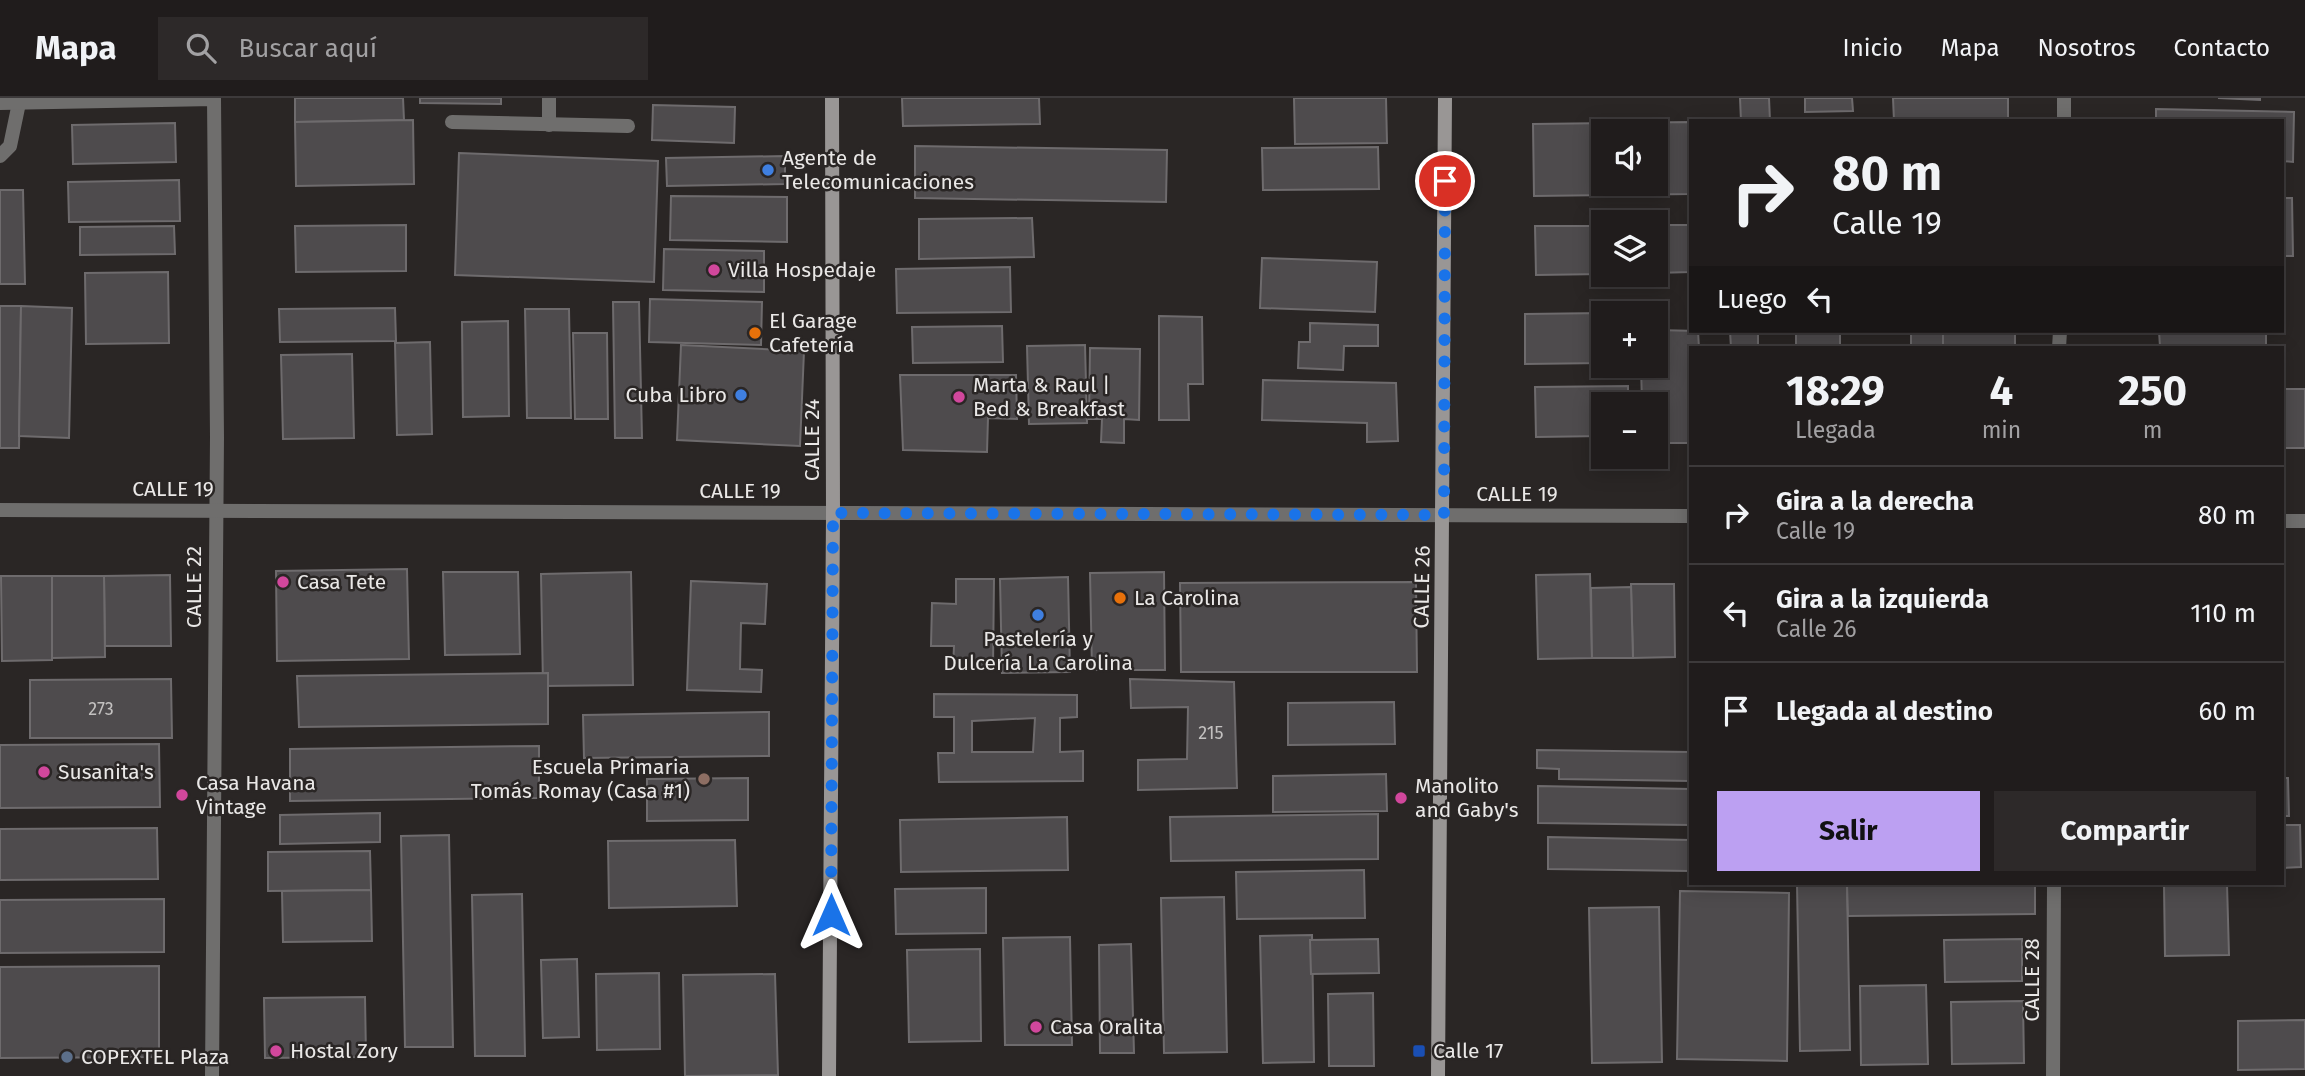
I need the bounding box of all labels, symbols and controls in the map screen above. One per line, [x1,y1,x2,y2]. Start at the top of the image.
search box [158,17,648,80]
text: Mapa [35,28,116,68]
icon: search [182,29,220,67]
text: Buscar aquí [238,33,377,64]
text: Inicio [1843,34,1903,62]
text: Mapa [1941,34,2000,62]
text: Nosotros [2038,34,2136,62]
text: Contacto [2174,34,2270,62]
map controls [1591,119,1668,469]
button: sound [1591,119,1668,196]
text: 80 m [1832,144,1942,203]
place label: Agente de Telecomunicaciones [782,145,974,195]
icon: right [1717,147,1808,238]
pin [1415,151,1475,211]
marker: Agente de Telecomunicaciones [760,162,776,178]
icon: arrive [1426,162,1464,200]
text: Calle 19 [1832,204,1942,242]
button: layers [1591,210,1668,287]
place label: Villa Hospedaje [728,257,876,283]
marker: Villa Hospedaje [706,262,722,278]
icon: left [1801,280,1839,318]
text: Luego [1717,284,1787,315]
button: + [1591,301,1668,378]
place label: El Garage Cafetería [769,308,857,358]
marker: El Garage Cafetería [747,325,763,341]
text: 18:29 [1786,366,1885,416]
text: 4 [1990,366,2013,416]
text: 250 [2118,366,2187,416]
place label: Marta & Raul | Bed & Breakfast [973,372,1125,422]
place label: Cuba Libro [626,382,727,408]
marker: Cuba Libro [733,387,749,403]
marker: Marta & Raul | Bed & Breakfast [951,389,967,405]
button: − [1591,392,1668,469]
street label: CALLE 24 [799,399,825,481]
text: Llegada [1795,416,1876,444]
text: min [1982,416,2021,444]
text: m [2143,416,2163,444]
street label: CALLE 19 [132,476,214,502]
street label: CALLE 19 [699,478,781,504]
street label: CALLE 19 [1476,481,1558,507]
text: Gira a la derecha [1776,486,1974,517]
icon: right [1717,496,1755,534]
text: 80 m [2198,500,2256,531]
text: Calle 19 [1776,517,1855,545]
street label: CALLE 26 [1408,545,1436,629]
street label: CALLE 22 [181,546,207,628]
place label: Casa Tete [297,569,386,595]
marker: Casa Tete [275,574,291,590]
text: Gira a la izquierda [1776,584,1989,615]
place label: La Carolina [1134,585,1240,611]
marker: La Carolina [1112,590,1128,606]
icon: left [1717,594,1755,632]
text: 110 m [2190,598,2256,629]
marker: Pastelería y Dulcería La Carolina [1030,607,1046,623]
text: Calle 26 [1776,615,1857,643]
place label: Pastelería y Dulcería La Carolina [943,626,1133,676]
icon: arrive [1717,692,1755,730]
text: Llegada al destino [1776,696,1993,727]
text: 60 m [2198,696,2256,727]
house number: 273 [88,698,114,720]
house number: 215 [1198,722,1224,744]
place label: Escuela Primaria Tomás Romay (Casa #1) [471,754,690,804]
place label: Susanita's [58,759,154,785]
marker: Susanita's [36,764,52,780]
place label: Casa Havana Vintage [196,770,316,820]
marker: Escuela Primaria Tomás Romay (Casa #1) [696,771,712,787]
place label: Manolito and Gaby's [1415,773,1519,823]
marker: Casa Havana Vintage [174,787,190,803]
marker: Manolito and Gaby's [1393,790,1409,806]
button: Salir [1717,791,1980,871]
button: Compartir [1994,791,2256,871]
position arrow [794,878,868,952]
street label: CALLE 28 [2019,938,2045,1022]
place label: Casa Oralita [1050,1014,1163,1040]
marker: Casa Oralita [1028,1019,1044,1035]
place label: Hostal Zory [290,1038,399,1064]
place label: Calle 17 [1433,1038,1503,1064]
marker: Hostal Zory [268,1043,284,1059]
marker: Calle 17 [1411,1043,1427,1059]
place label: COPEXTEL Plaza [81,1044,230,1070]
marker: COPEXTEL Plaza [59,1049,75,1065]

